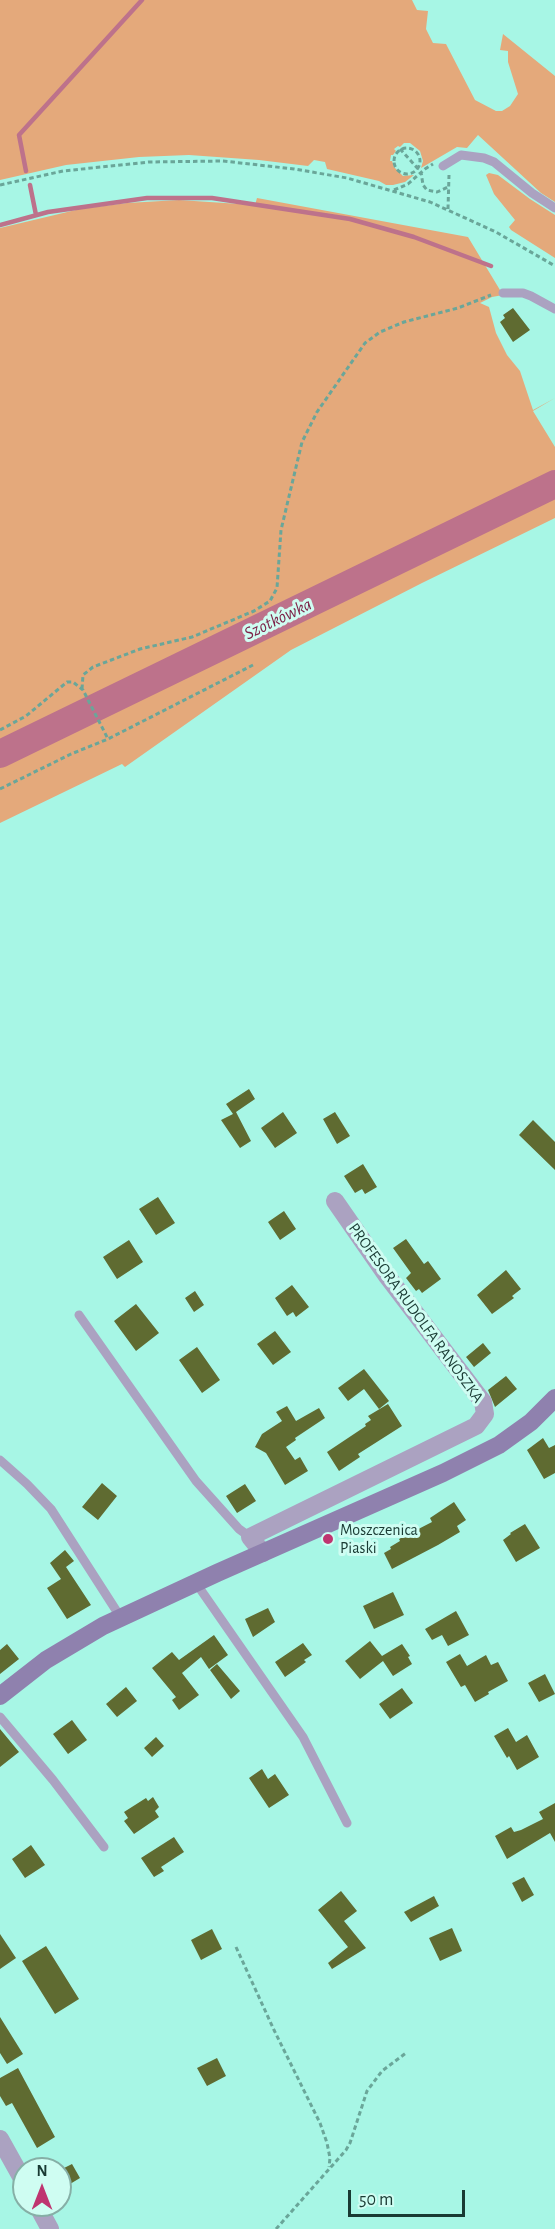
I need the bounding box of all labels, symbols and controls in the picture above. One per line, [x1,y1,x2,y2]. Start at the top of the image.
water label: Szotkówka [241,593,315,645]
street label: PROFESORA RUDOLFA RANOSZKA [344,1219,488,1407]
place label: Moszczenica Piaski [340,1520,418,1558]
marker: Moszczenica Piaski [321,1532,335,1546]
north arrow [12,2157,72,2217]
text: N [36,2163,48,2179]
scale bar [351,2178,468,2216]
text: 50 m [359,2191,393,2209]

